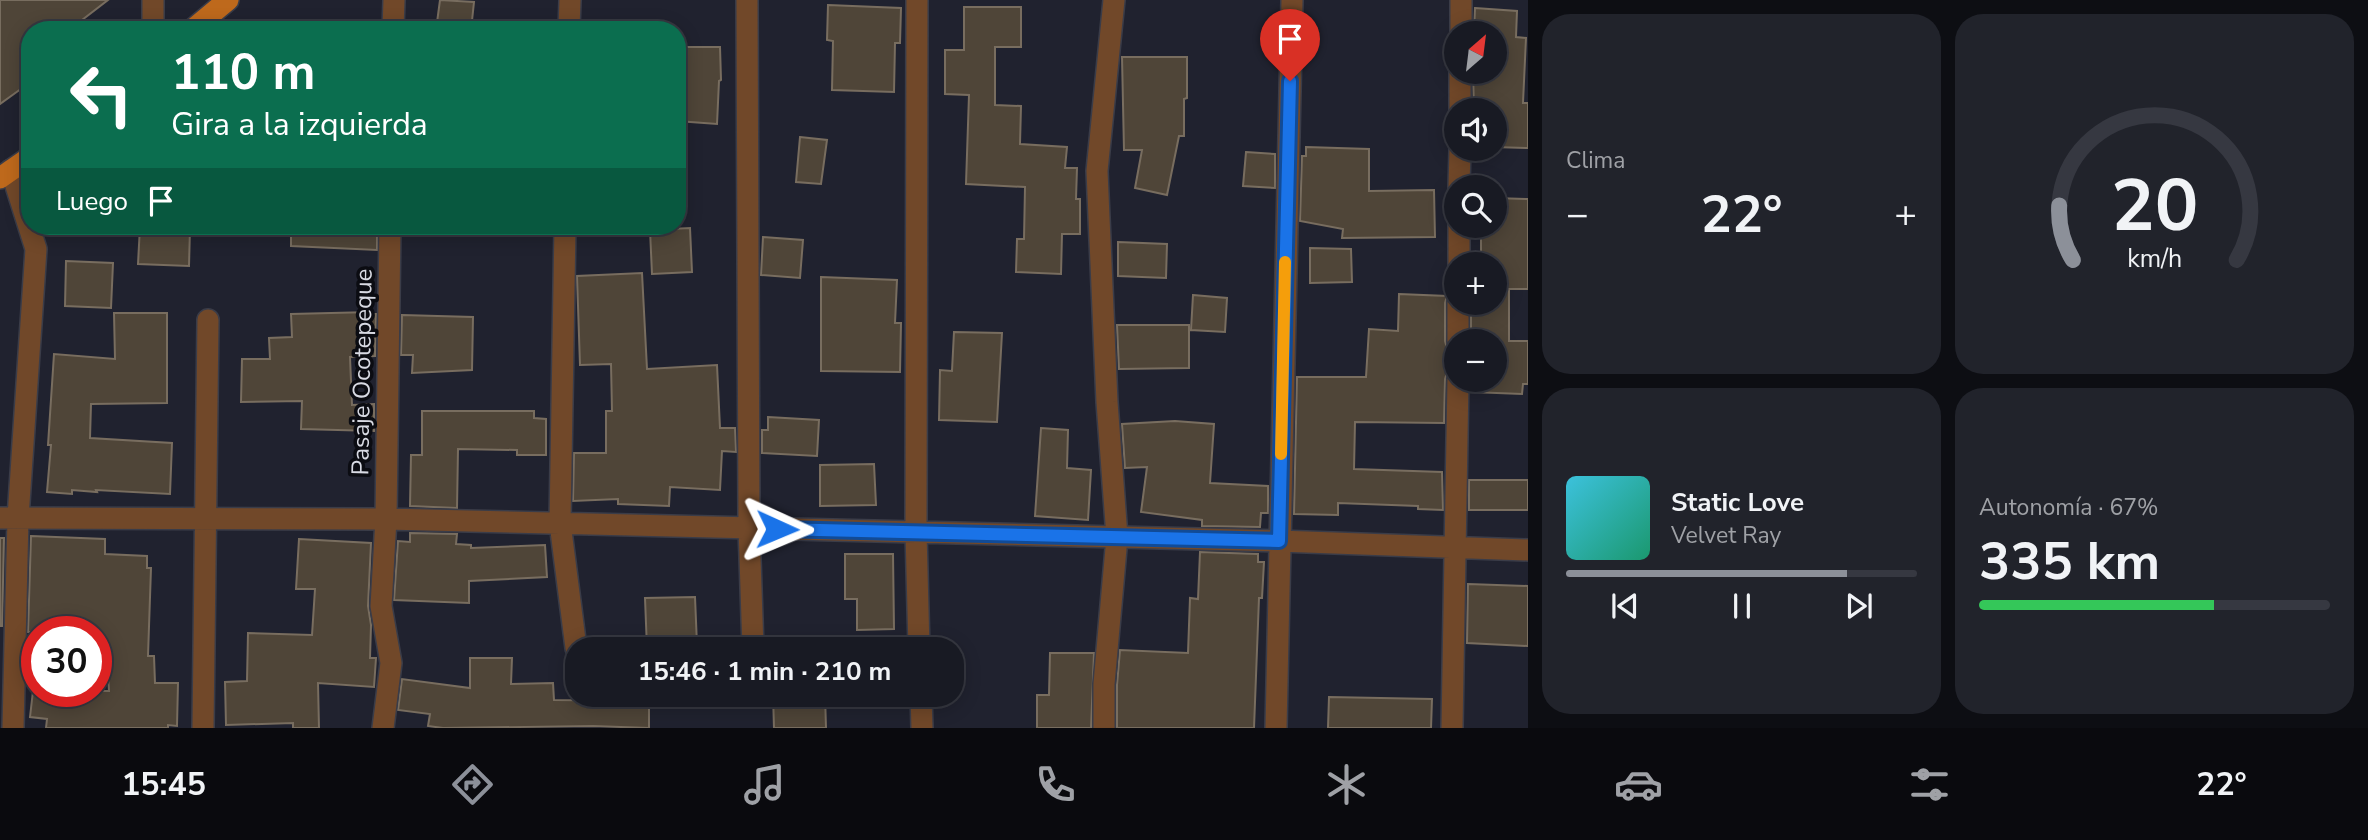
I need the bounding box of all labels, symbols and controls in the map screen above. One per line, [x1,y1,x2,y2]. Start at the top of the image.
pin [1260,9,1320,81]
icon: arrive [1271,20,1309,58]
north arrow [1444,21,1507,84]
map controls [1444,21,1507,392]
text: 110 m [171,39,315,106]
icon: left [56,49,147,140]
button: sound [1444,98,1507,161]
text: Gira a la izquierda [171,103,428,146]
text: Clima [1566,145,1626,176]
text: 20 [2111,156,2198,256]
button: search [1444,175,1507,238]
text: 22° [1700,179,1783,250]
icon: arrive [142,182,180,220]
text: Luego [56,184,128,219]
text: − [1566,189,1589,240]
text: + [1894,189,1917,240]
text: km/h [2127,242,2182,276]
button: + [1444,252,1507,315]
street label: Pasaje Ocotepeque [344,268,380,476]
button: − [1444,329,1507,392]
text: Static Love [1671,485,1804,520]
position arrow [740,492,814,566]
text: Autonomía · 67% [1979,492,2159,523]
text: Velvet Ray [1671,520,1781,551]
text: 335 km [1979,526,2160,597]
icon: previous [1606,587,1644,625]
icon: pause [1723,587,1761,625]
icon: next [1840,587,1878,625]
speed limit sign: 30 [21,616,112,707]
text: 15:46 · 1 min · 210 m [638,654,891,689]
icon: directions [448,760,497,809]
icon: music [740,760,789,809]
icon: phone [1031,760,1080,809]
icon: climate [1322,760,1371,809]
icon: car [1614,760,1663,809]
icon: filters [1905,760,1954,809]
text: 15:45 [121,763,206,806]
text: 22° [2196,763,2247,806]

